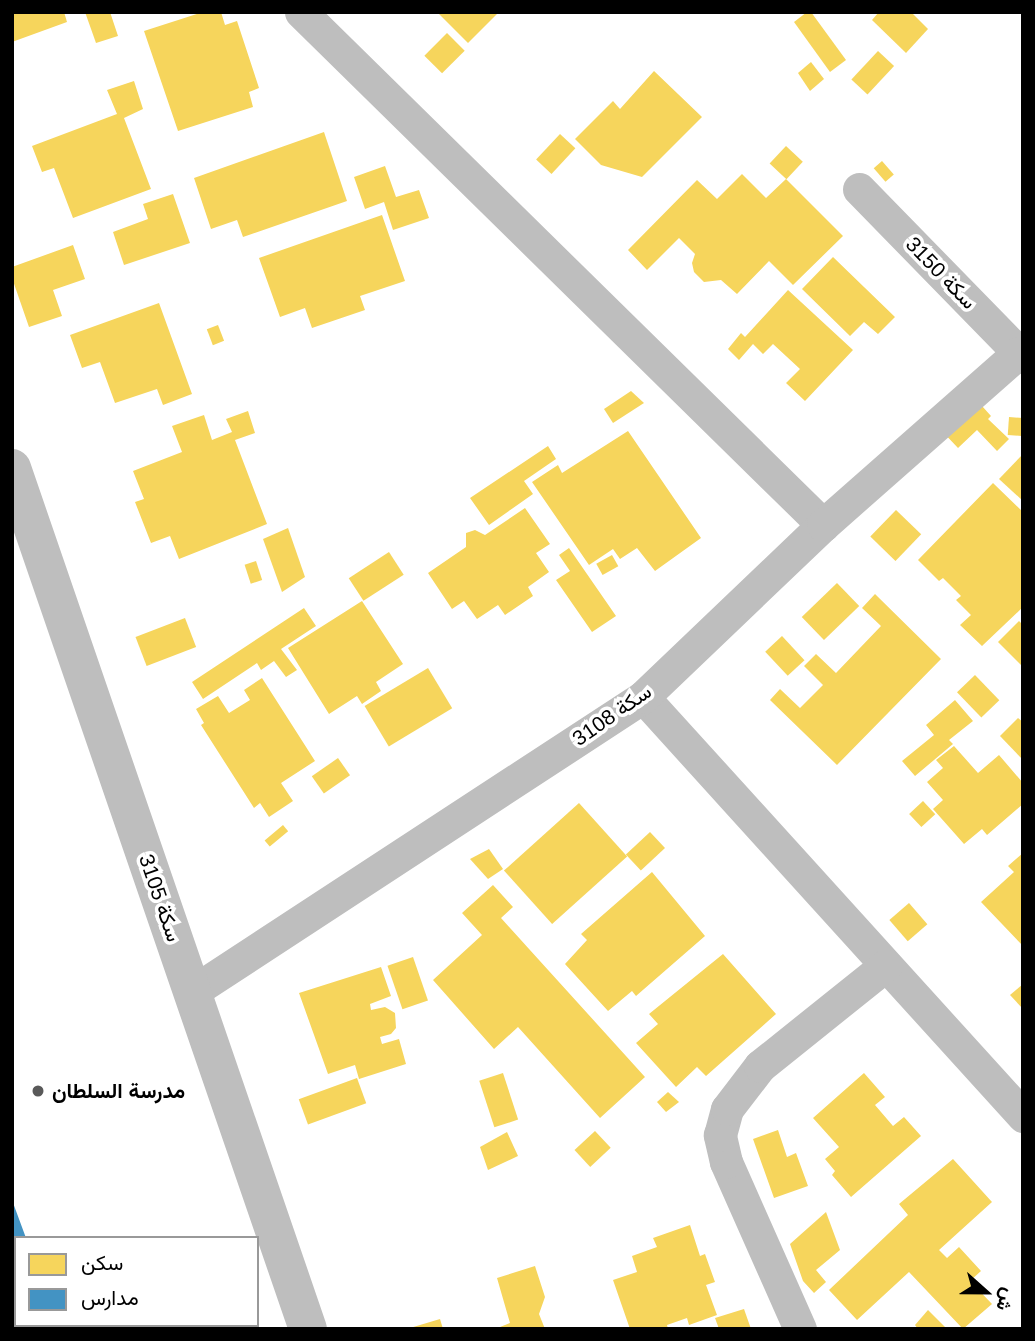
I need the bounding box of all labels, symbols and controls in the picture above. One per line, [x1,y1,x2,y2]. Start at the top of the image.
street label: سكة 3150 [900,232,982,314]
street label: سكة 3108 [568,679,656,751]
street label: سكة 3105 [133,851,187,945]
place label: مدرسة السلطان [52,1078,185,1104]
marker: مدرسة السلطان [30,1083,46,1099]
legend [14,1236,259,1327]
text: سكن [81,1251,123,1274]
north arrow [951,1257,1021,1327]
text: ش [992,1285,1020,1314]
text: مدارس [81,1286,139,1309]

